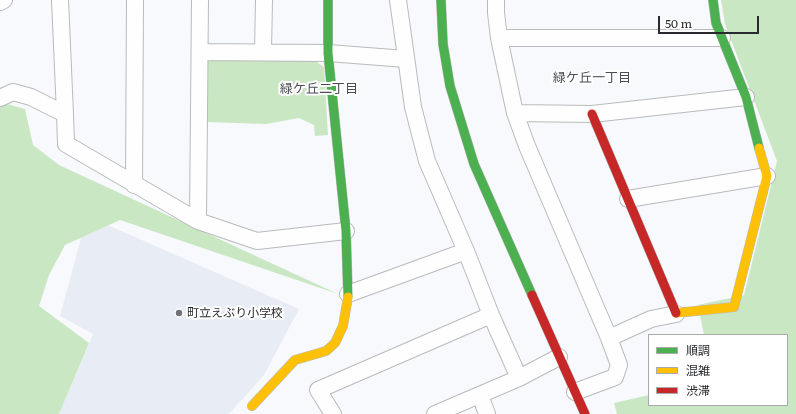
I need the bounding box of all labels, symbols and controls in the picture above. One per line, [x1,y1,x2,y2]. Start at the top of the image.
scale bar [660,8,761,34]
text: 50 m [665,14,692,32]
district label: 緑ケ丘一丁目 [553,70,631,86]
district label: 緑ケ丘二丁目 [280,81,358,97]
place label: 町立えぶり小学校 [187,306,283,320]
marker: 町立えぶり小学校 [174,308,184,318]
legend [648,334,788,406]
text: 順調 [686,341,710,359]
text: 混雑 [686,361,710,379]
text: 渋滞 [686,381,710,399]

